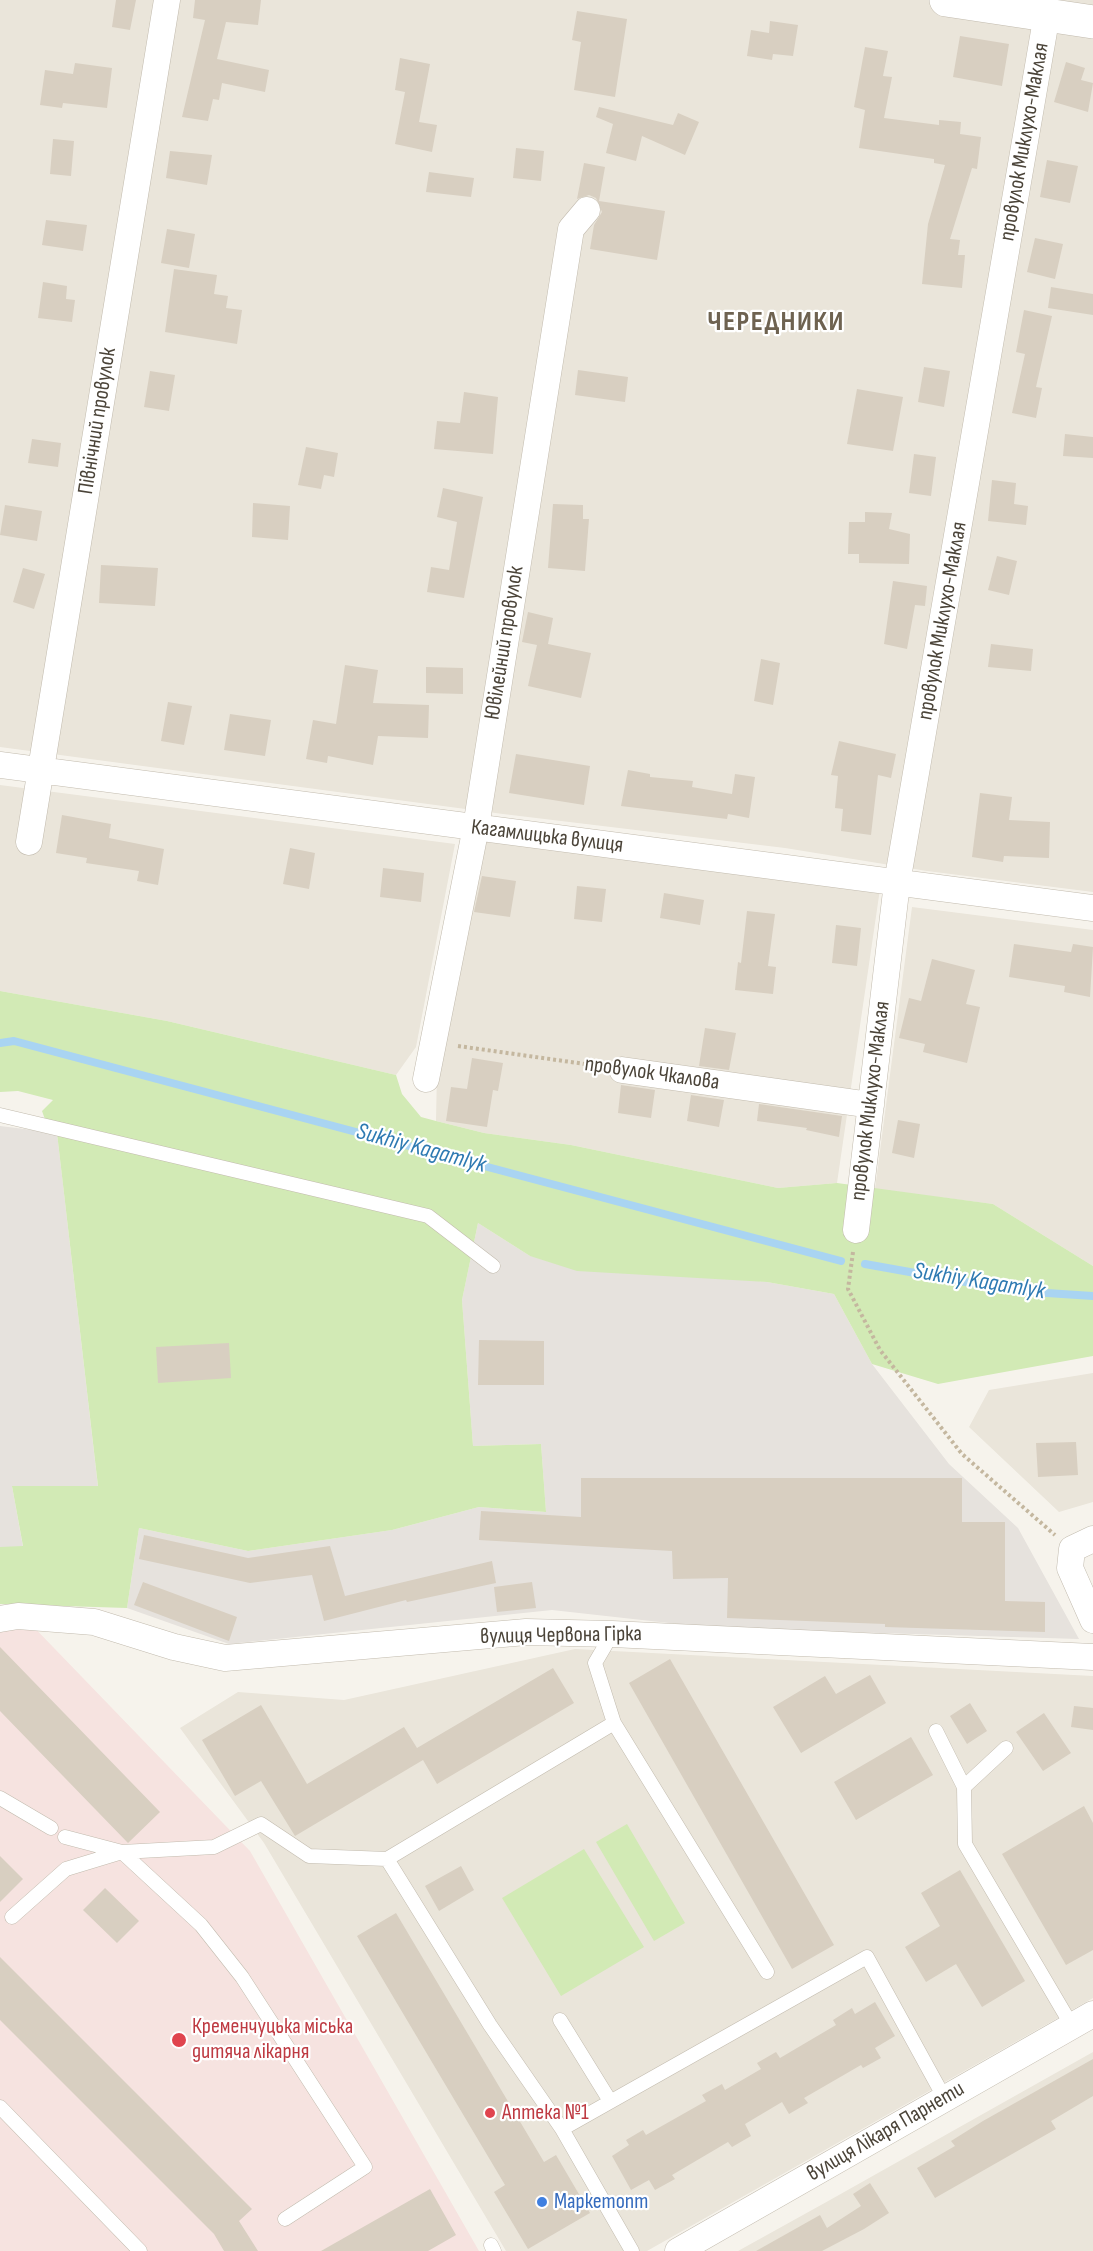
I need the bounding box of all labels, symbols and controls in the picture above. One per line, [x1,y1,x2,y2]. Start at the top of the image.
street label: провулок Миклухо-Маклая [995,41,1055,243]
district label: ЧЕРЕДНИКИ [707,306,845,340]
street label: Північний провулок [73,346,123,496]
street label: провулок Миклухо-Маклая [913,520,973,722]
street label: Ювілейний провулок [480,564,530,722]
street label: Кагамлицька вулиця [470,815,624,859]
street label: провулок Миклухо-Маклая [846,1000,896,1202]
street label: провулок Чкалова [583,1051,721,1097]
water label: Sukhiy Kagamlyk [353,1118,489,1180]
water label: Sukhiy Kagamlyk [911,1257,1047,1307]
street label: вулиця Червона Гірка [480,1621,642,1651]
place label: Кременчуцька міська дитяча лікарня [192,2014,353,2066]
marker: Кременчуцька міська дитяча лікарня [170,2031,188,2049]
street label: вулиця Лікаря Парнети [803,2076,969,2188]
place label: Аптека №1 [502,2100,589,2126]
marker: Аптека №1 [483,2106,497,2120]
place label: Маркетопт [554,2189,648,2215]
marker: Маркетопт [535,2195,549,2209]

